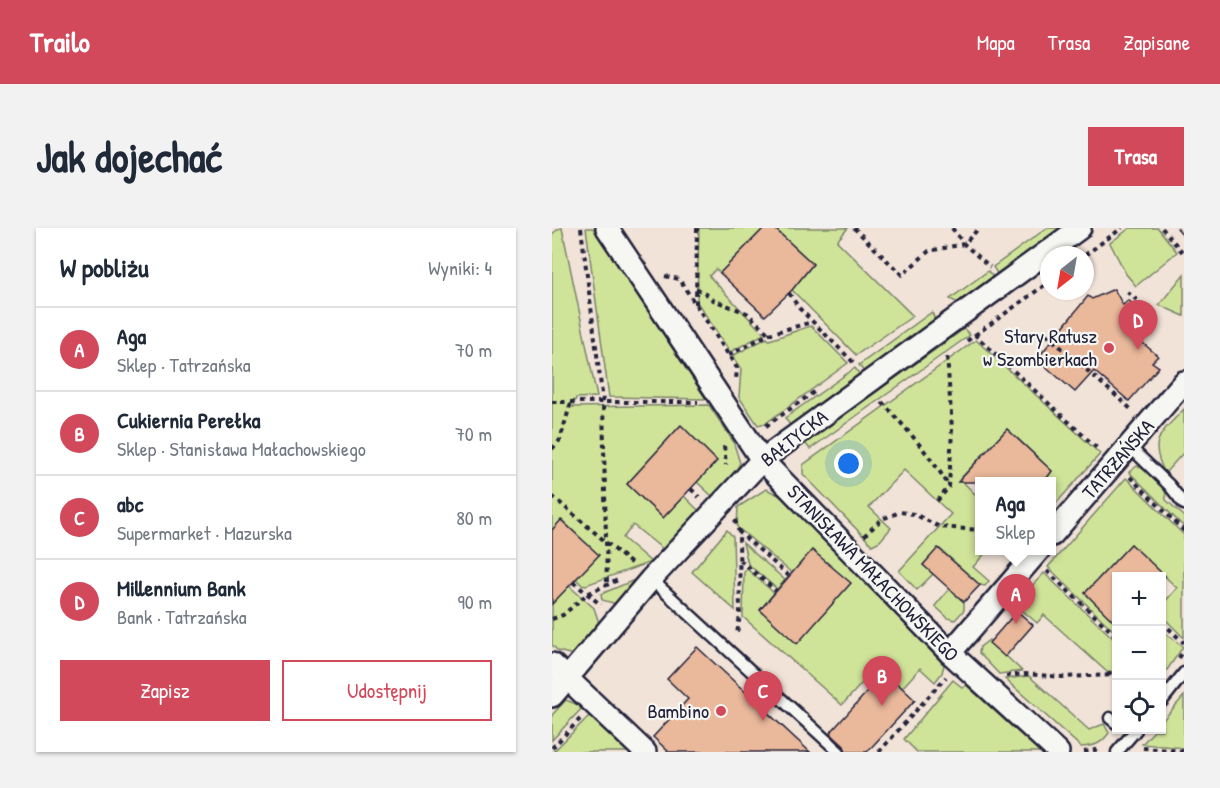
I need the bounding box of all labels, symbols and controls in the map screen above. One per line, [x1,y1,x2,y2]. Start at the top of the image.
text: Trailo [30,23,90,61]
text: Mapa [977,28,1015,57]
text: Trasa [1048,28,1090,57]
text: Zapisane [1123,28,1190,57]
button: Trasa [1088,127,1184,186]
text: Jak dojechać [36,128,222,185]
north arrow [1040,246,1094,300]
text: W pobliżu [60,250,149,285]
text: Wyniki: 4 [428,254,492,281]
pin: D [1118,300,1158,350]
text: Aga [117,321,146,351]
place label: Stary Ratusz w Szombierkach [983,322,1097,372]
text: A [75,336,84,363]
text: 70 m [455,336,492,363]
marker: Stary Ratusz w Szombierkach [1102,341,1116,355]
text: Sklep · Tatrzańska [117,351,251,378]
street label: BAŁTYCKA [755,403,833,472]
text: Cukiernia Perełka [117,405,260,435]
street label: TATRZAŃSKA [1075,413,1160,504]
text: B [74,420,85,447]
text: 70 m [455,420,492,447]
text: Sklep · Stanisława Małachowskiego [117,435,366,462]
your location [834,449,863,478]
popup [975,477,1056,555]
street label: STANISŁAWA MAŁACHOWSKIEGO [782,478,965,667]
text: Aga [996,488,1025,518]
text: abc [117,489,143,519]
text: C [74,504,85,531]
text: 80 m [456,504,492,531]
text: Sklep [996,518,1035,545]
text: Supermarket · Mazurska [117,519,292,546]
map controls [1112,572,1166,734]
button: + [1112,572,1166,626]
text: Millennium Bank [117,573,246,603]
pin: A [996,574,1036,624]
text: D [75,588,84,615]
text: 90 m [458,588,492,615]
text: Bank · Tatrzańska [117,603,247,630]
button: − [1112,626,1166,680]
pin: B [862,656,902,706]
button: Zapisz [60,660,270,721]
button: Udostępnij [282,660,492,721]
pin: C [744,672,782,721]
button: locate [1112,680,1166,734]
place label: Bambino [648,697,709,724]
marker: Bambino [714,704,728,718]

